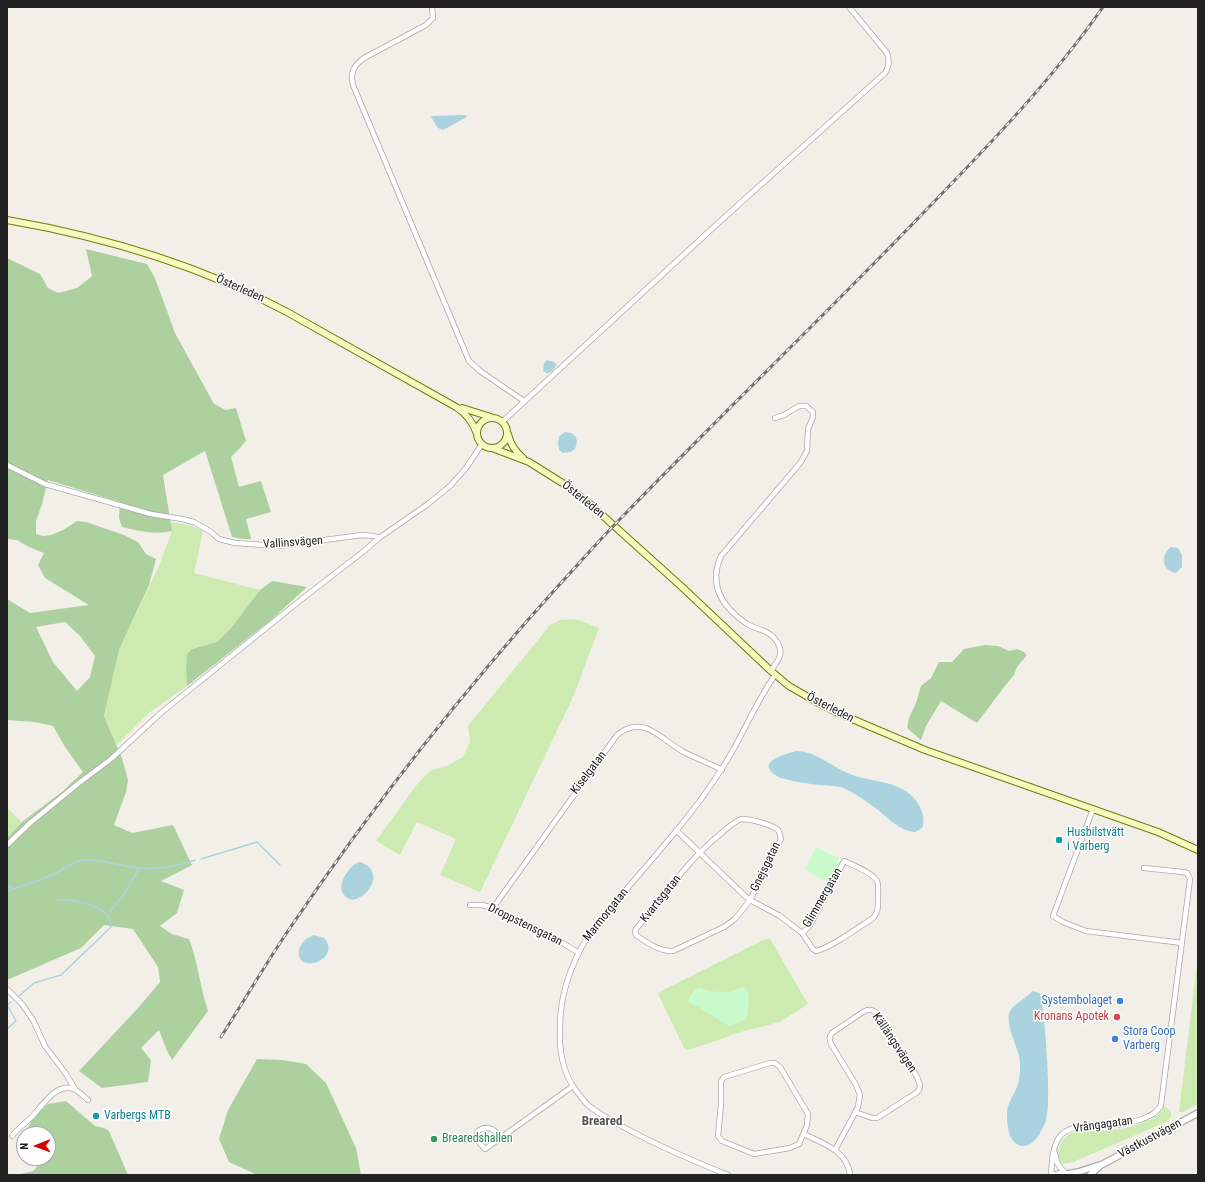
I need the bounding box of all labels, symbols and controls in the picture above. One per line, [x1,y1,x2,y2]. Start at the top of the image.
street label: Österleden [214,272,266,306]
street label: Österleden [559,478,607,522]
street label: Vallinsvägen [263,534,323,552]
street label: Österleden [804,690,856,726]
street label: Kiselgatan [568,749,610,797]
place label: Husbilstvätt i Varberg [1067,826,1124,854]
marker: Husbilstvätt i Varberg [1054,835,1064,845]
street label: Gnejsgatan [748,840,784,894]
street label: Glimmergatan [800,866,846,930]
street label: Kvartsgatan [638,872,684,926]
street label: Marmorgatan [580,886,632,944]
street label: Droppstensgatan [485,901,565,949]
place label: Systembolaget [1042,994,1112,1008]
marker: Systembolaget [1115,996,1125,1006]
street label: Källängsvägen [869,1010,919,1076]
place label: Kronans Apotek [1034,1010,1109,1024]
marker: Kronans Apotek [1112,1012,1122,1022]
place label: Stora Coop Varberg [1123,1025,1175,1053]
marker: Stora Coop Varberg [1110,1034,1120,1044]
place label: Varbergs MTB [104,1109,171,1123]
marker: Varbergs MTB [91,1111,101,1121]
district label: Breared [582,1114,622,1130]
street label: Vrångagatan [1072,1114,1134,1136]
street label: Västkustvägen [1116,1116,1184,1162]
north arrow [16,1126,56,1166]
place label: Brearedshallen [442,1132,513,1146]
marker: Brearedshallen [429,1134,439,1144]
text: N [18,1143,31,1150]

